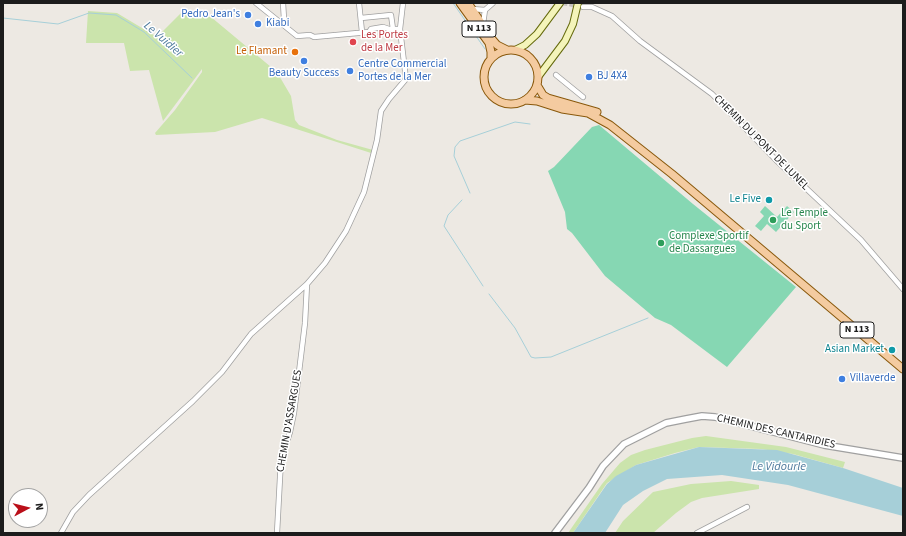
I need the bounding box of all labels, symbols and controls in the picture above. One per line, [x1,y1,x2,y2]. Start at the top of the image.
place label: Pedro Jean's [181,8,240,22]
marker: Pedro Jean's [243,10,253,20]
place label: Kiabi [266,17,289,31]
water label: Le Vuidier [140,19,186,61]
marker: Kiabi [253,19,263,29]
road number: N 113 [462,21,496,37]
place label: Les Portes de la Mer [361,29,408,55]
marker: Les Portes de la Mer [348,37,358,47]
place label: Le Flamant [236,45,287,59]
marker: Le Flamant [290,47,300,57]
marker: Beauty Success [299,56,309,66]
place label: Centre Commercial Portes de la Mer [358,58,447,84]
marker: Centre Commercial Portes de la Mer [345,66,355,76]
place label: Beauty Success [269,67,339,81]
place label: BJ 4X4 [597,70,627,84]
marker: BJ 4X4 [584,72,594,82]
street label: CHEMIN DU PONT DE LUNEL [711,93,811,193]
place label: Le Five [729,193,761,207]
marker: Le Five [764,195,774,205]
place label: Le Temple du Sport [781,207,828,233]
marker: Le Temple du Sport [768,215,778,225]
place label: Complexe Sportif de Dassargues [669,230,748,256]
marker: Complexe Sportif de Dassargues [656,238,666,248]
road number: N 113 [840,322,874,338]
place label: Asian Market [825,343,884,357]
marker: Asian Market [887,345,897,355]
street label: CHEMIN D'ASSARGUES [274,369,306,473]
place label: Villaverde [850,372,895,386]
marker: Villaverde [837,374,847,384]
street label: CHEMIN DES CANTARIDIES [715,412,837,452]
water label: Le Vidourle [752,460,806,474]
north arrow [8,488,48,528]
text: N [32,502,47,511]

